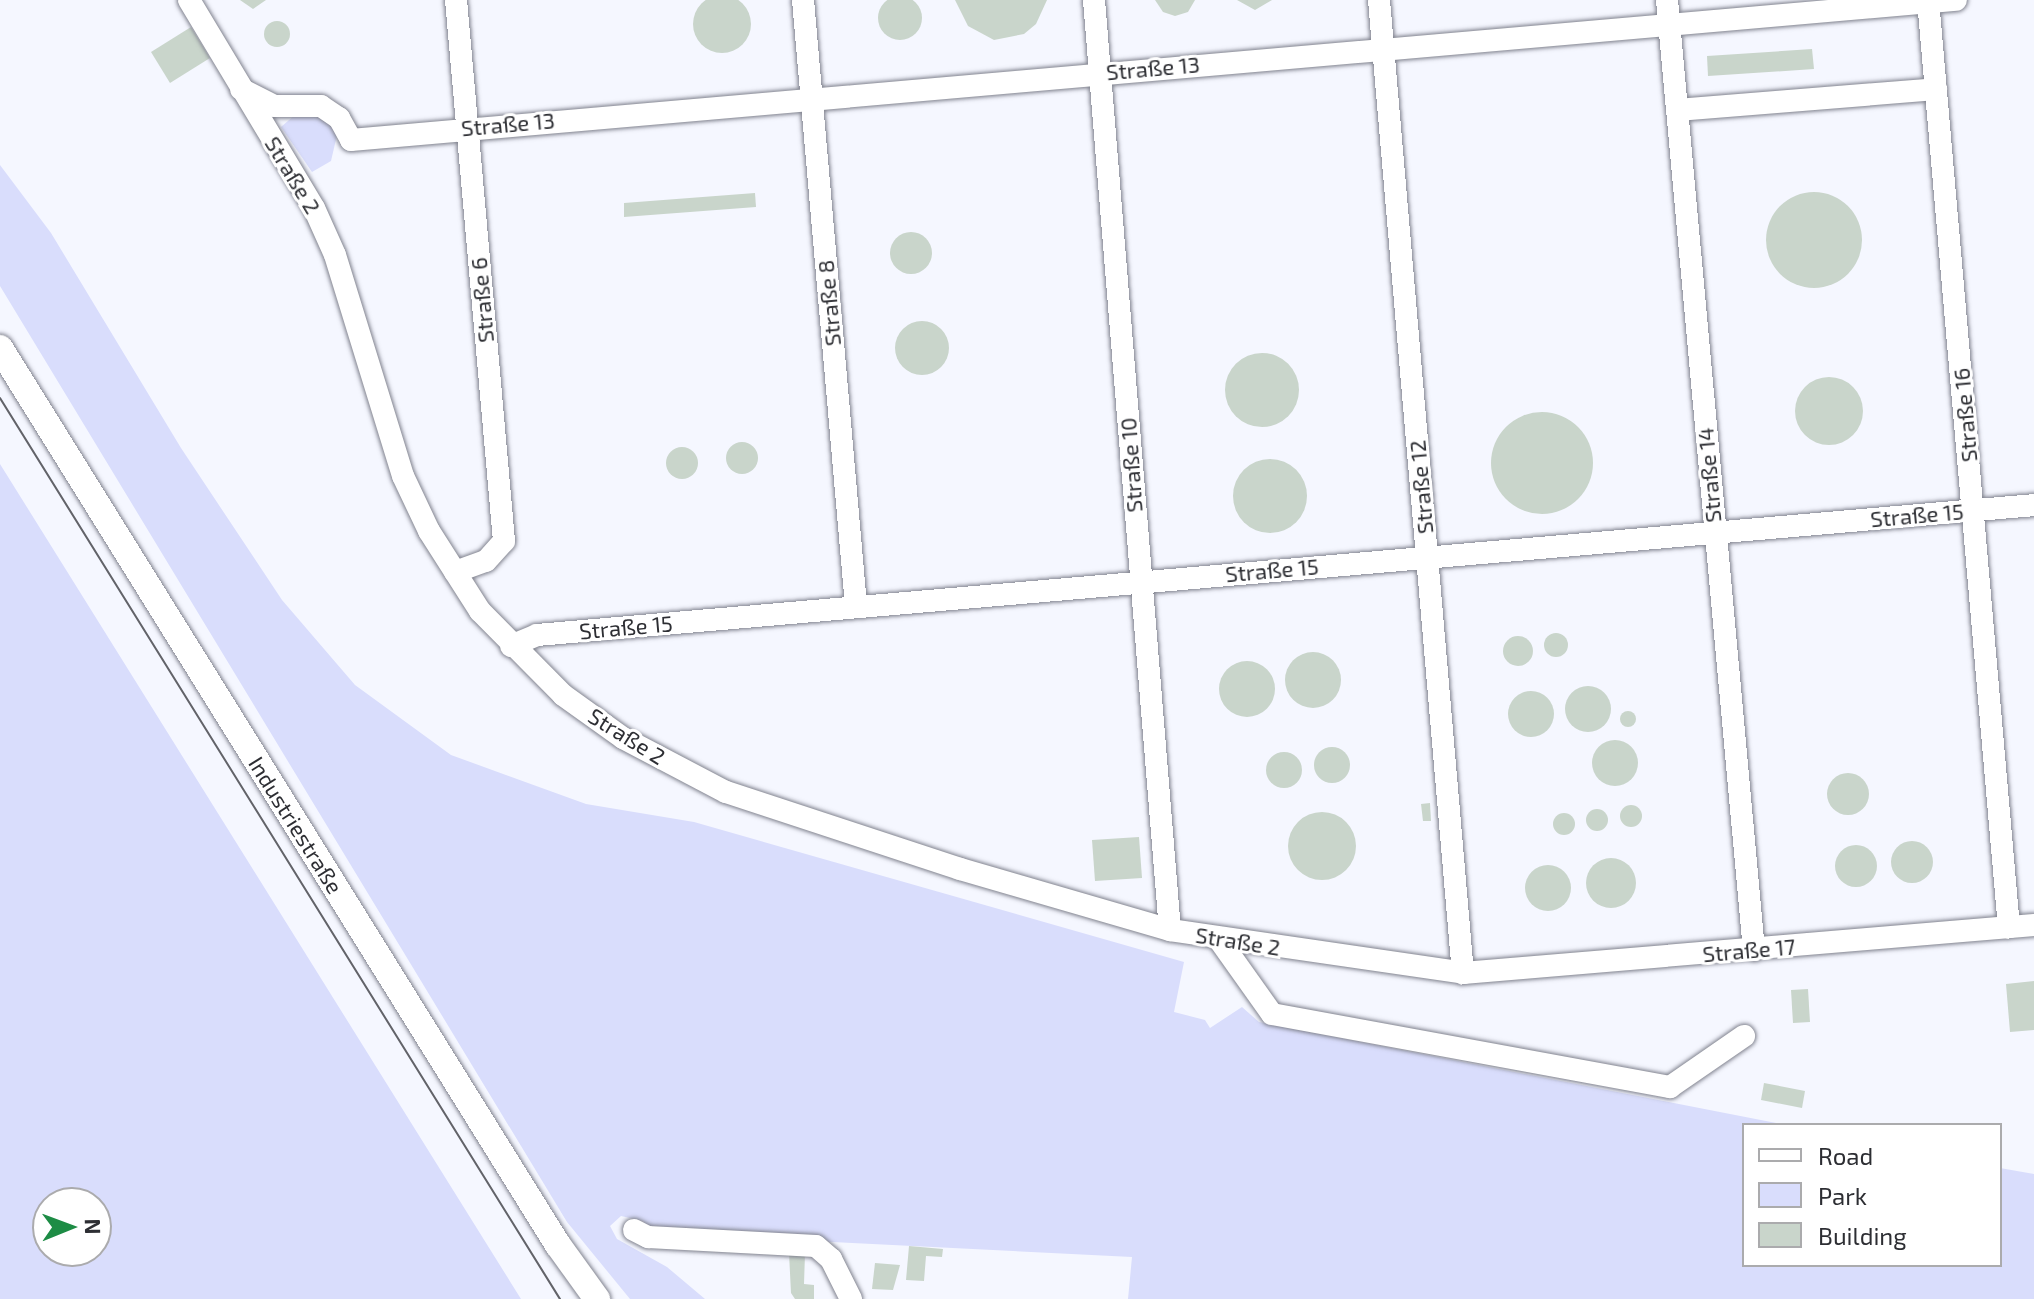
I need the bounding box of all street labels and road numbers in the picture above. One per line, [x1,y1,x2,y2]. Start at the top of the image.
street label: Straße 13 [1105,51,1201,85]
street label: Straße 13 [460,107,556,141]
street label: Straße 2 [260,132,326,218]
street label: Straße 6 [465,256,499,344]
street label: Straße 8 [812,259,846,347]
street label: Straße 16 [1948,367,1982,463]
street label: Straße 10 [1115,417,1147,513]
street label: Straße 14 [1692,426,1726,524]
street label: Straße 12 [1404,439,1438,535]
street label: Straße 15 [1869,498,1965,532]
street label: Straße 15 [1224,553,1320,587]
street label: Straße 15 [578,610,674,644]
street label: Straße 2 [584,702,670,770]
street label: Industriestraße [243,752,349,898]
street label: Straße 2 [1194,921,1282,961]
street label: Straße 17 [1701,933,1797,967]

